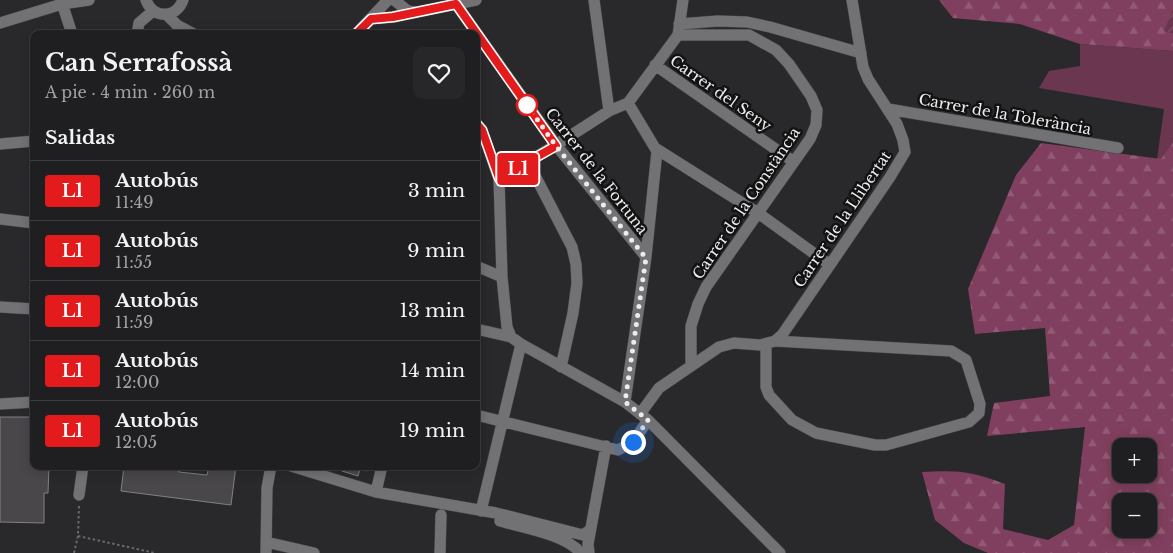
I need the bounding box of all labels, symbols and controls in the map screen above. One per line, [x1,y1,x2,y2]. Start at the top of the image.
button: heart [413,47,465,99]
text: Can Serrafossà [45,48,232,77]
street label: Carrer del Seny [666,51,776,135]
text: A pie · 4 min · 260 m [45,82,215,102]
street label: Carrer de la Tolerància [917,89,1093,139]
unlabelled marker [516,94,538,116]
street label: Carrer de la Fortuna [542,104,653,239]
street label: Carrer de la Constància [688,123,804,283]
text: Salidas [45,126,115,149]
street label: Carrer de la Llibertat [789,147,895,291]
line badge: L1 [496,153,540,185]
text: L1 [507,158,529,180]
text: Autobús [115,169,198,192]
text: 3 min [408,179,465,202]
text: L1 [62,180,83,202]
text: 11:49 [115,192,153,212]
text: Autobús [115,229,198,252]
text: 9 min [407,239,465,262]
text: L1 [62,240,83,262]
text: 11:55 [115,252,152,272]
text: Autobús [115,289,198,312]
text: 13 min [399,299,465,322]
text: L1 [62,300,83,322]
text: 11:59 [115,312,153,332]
text: Autobús [115,349,198,372]
text: 14 min [400,359,465,382]
text: L1 [62,360,83,382]
text: 12:00 [115,372,159,392]
text: Autobús [115,409,198,432]
text: 19 min [399,419,465,442]
text: L1 [62,420,83,442]
your location [621,430,646,455]
text: 12:05 [115,432,157,452]
map controls [1112,438,1157,538]
button: + [1112,438,1157,483]
button: − [1112,493,1157,538]

